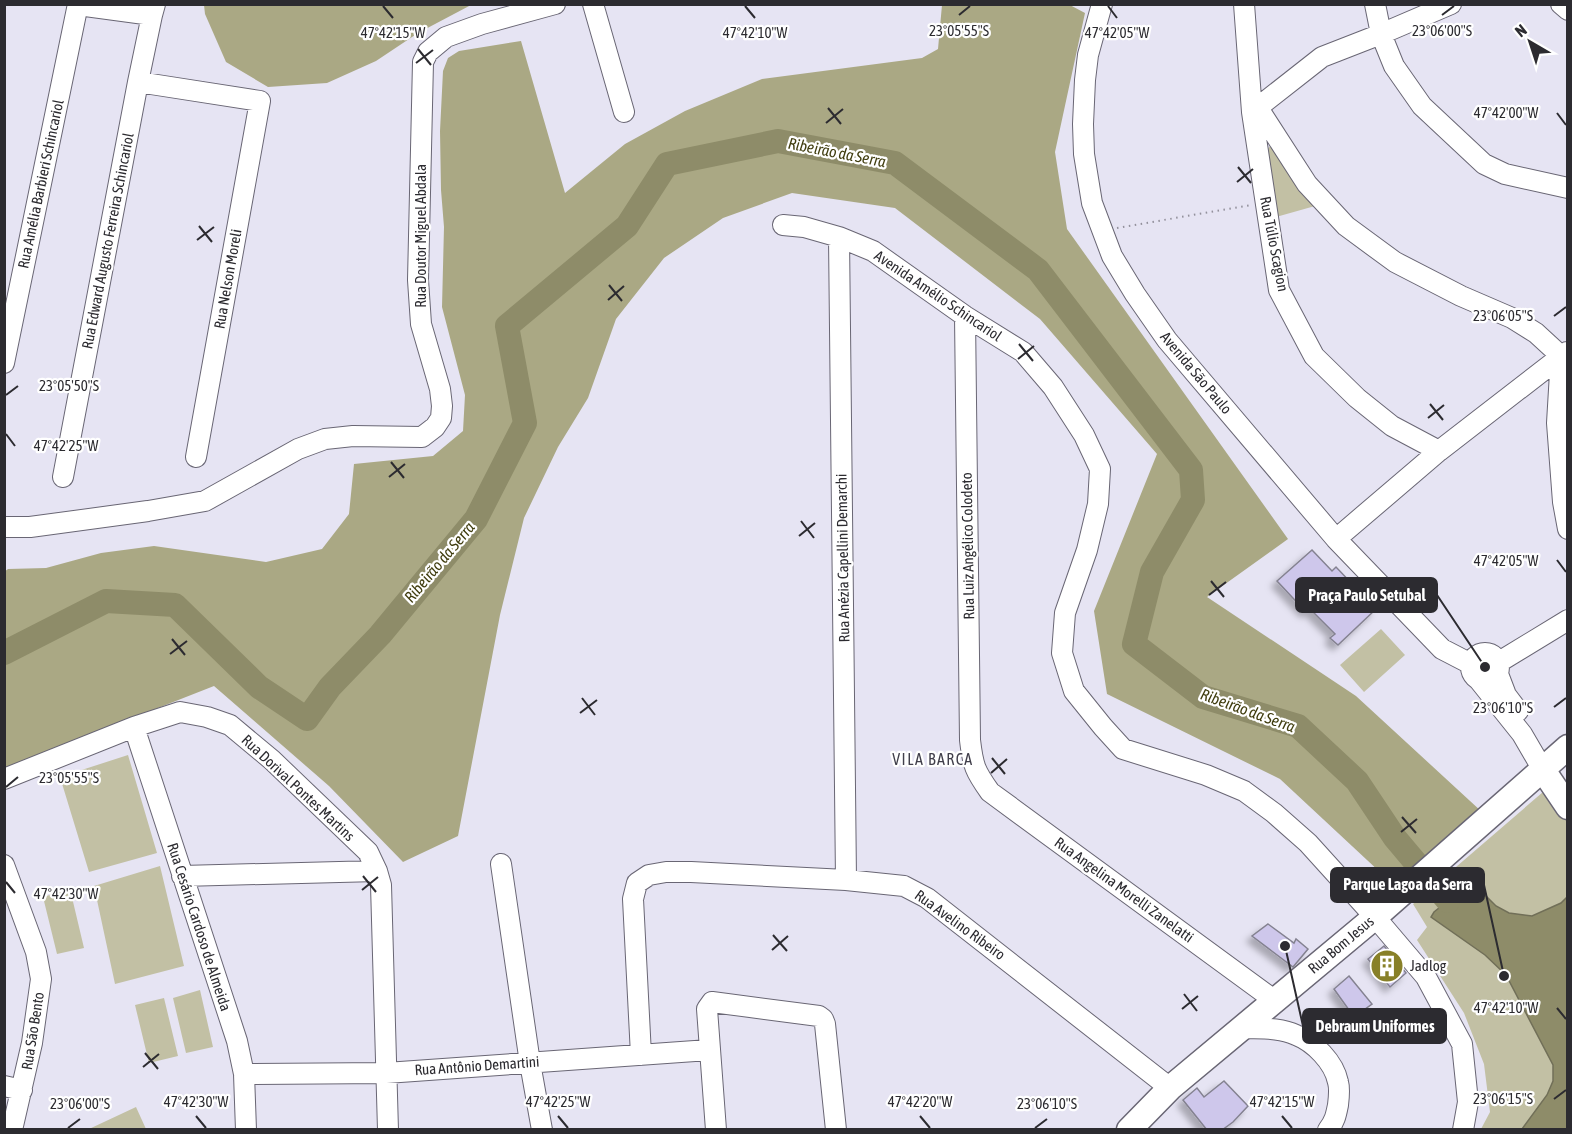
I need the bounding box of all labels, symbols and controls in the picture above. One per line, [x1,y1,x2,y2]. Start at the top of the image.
north arrow [1500,12,1560,72]
text: N [1511,20,1530,40]
text: 23°05'55"S [929,22,989,39]
text: 23°06'00"S [1412,22,1472,39]
text: 47°42'15"W [361,24,425,41]
text: 47°42'10"W [723,24,787,41]
text: 47°42'05"W [1085,24,1149,41]
street label: Rua Amélia Barbieri Schincariol [14,98,67,270]
text: 47°42'00"W [1474,104,1538,121]
street label: Rua Edward Augusto Ferreira Schincariol [78,131,137,350]
water label: Ribeirão da Serra [787,134,888,170]
street label: Rua Doutor Miguel Abdala [412,164,429,308]
street label: Rua Túlio Scagion [1257,195,1292,293]
street label: Rua Nelson Moreli [210,228,245,330]
street label: Avenida Amélio Schincariol [871,247,1005,345]
text: 23°06'05"S [1473,307,1533,324]
street label: Avenida São Paulo [1157,328,1236,417]
text: 23°05'50"S [39,377,99,394]
text: 47°42'25"W [34,437,98,454]
street label: Rua Luiz Angélico Colodeto [958,472,977,620]
street label: Rua Anézia Capellini Demarchi [833,474,852,642]
water label: Ribeirão da Serra [400,518,478,606]
text: 47°42'05"W [1474,552,1538,569]
callout: Praça Paulo Setubal [1296,578,1437,612]
text: Praça Paulo Setubal [1308,586,1426,604]
water label: Ribeirão da Serra [1198,685,1298,736]
text: 23°06'10"S [1473,699,1533,716]
street label: Rua Dorival Pontes Martins [239,731,358,844]
district label: VILA BARCA [892,750,974,768]
text: 23°05'55"S [39,769,99,786]
street label: Rua Angelina Morelli Zanelatti [1051,833,1197,946]
street label: Rua Cesário Cardoso de Almeida [164,841,235,1013]
callout: Parque Lagoa da Serra [1331,868,1484,902]
text: Parque Lagoa da Serra [1343,875,1473,893]
text: 47°42'30"W [34,885,98,902]
street label: Rua Avelino Ribeiro [912,886,1009,963]
street label: Rua Bom Jesus [1304,912,1377,977]
building icon: Jadlog [1369,948,1405,984]
place label: Jadlog [1410,957,1447,974]
street label: Rua São Bento [18,991,47,1071]
text: 47°42'10"W [1474,999,1538,1016]
callout: Debraum Uniformes [1303,1009,1446,1043]
text: Debraum Uniformes [1315,1017,1435,1035]
street label: Rua Antônio Demartini [414,1053,540,1078]
text: 23°06'15"S [1473,1090,1533,1107]
text: 47°42'30"W [164,1093,228,1110]
text: 47°42'25"W [526,1093,590,1110]
text: 47°42'20"W [888,1093,952,1110]
text: 47°42'15"W [1250,1093,1314,1110]
text: 23°06'00"S [50,1095,110,1112]
text: 23°06'10"S [1017,1095,1077,1112]

